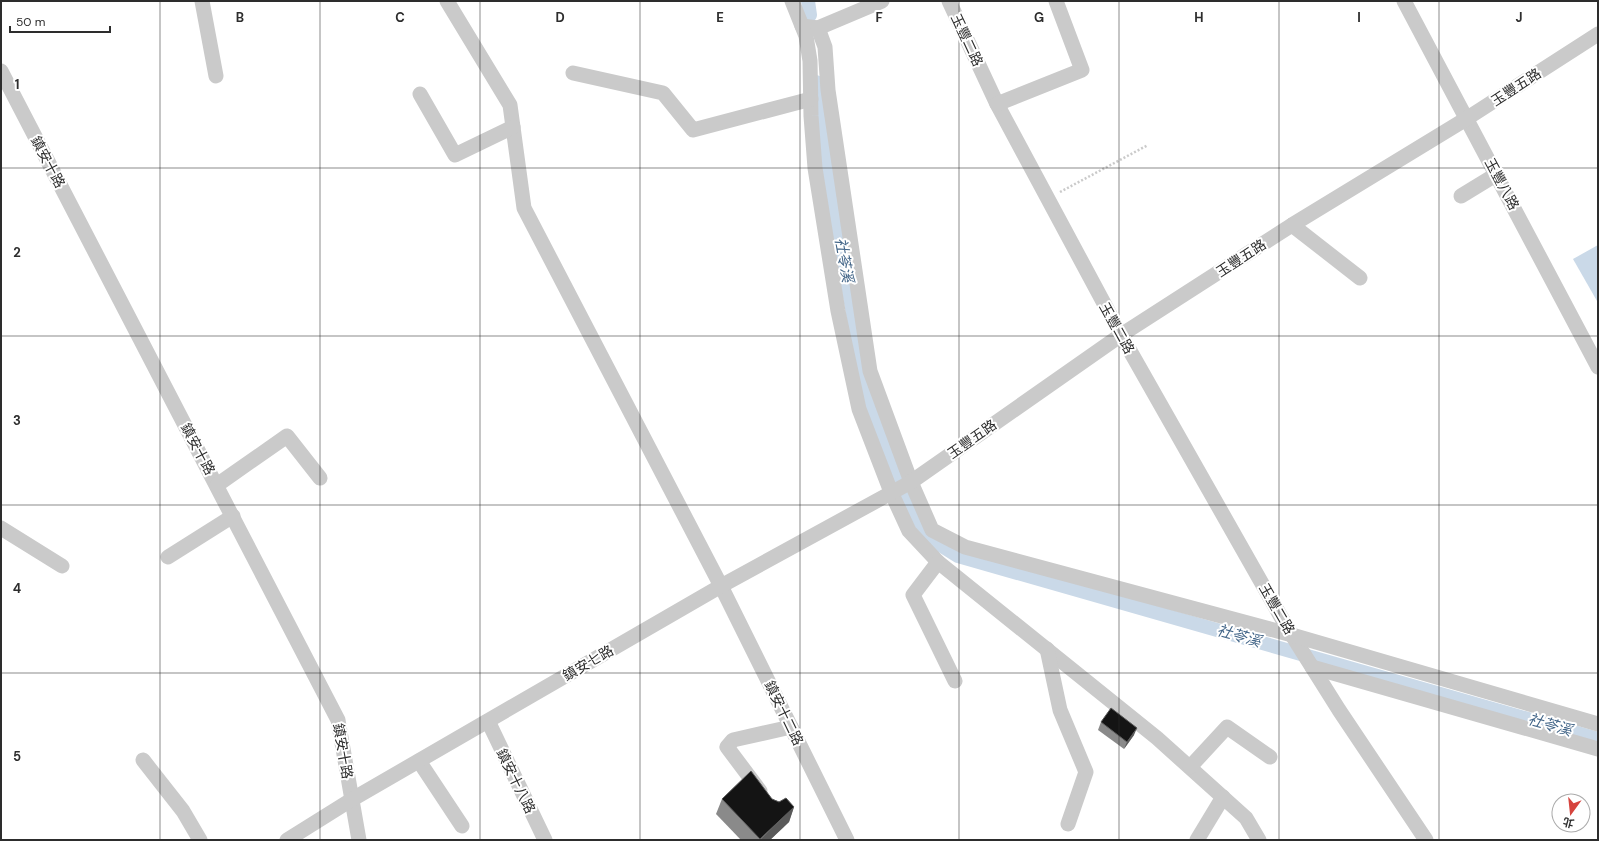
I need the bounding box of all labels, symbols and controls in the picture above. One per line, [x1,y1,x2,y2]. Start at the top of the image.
scale bar [10,8,110,34]
text: B [236,9,244,26]
text: C [395,9,405,26]
text: D [555,9,565,26]
text: E [716,9,724,26]
text: F [875,9,883,26]
text: G [1034,9,1044,26]
text: H [1194,9,1204,26]
text: I [1357,9,1361,26]
text: J [1515,9,1523,26]
street label: 玉豐二路 [947,11,987,69]
text: 50 m [16,14,45,30]
street label: 玉豐五路 [1488,64,1544,110]
text: 1 [15,76,19,93]
street label: 鎮安十路 [27,133,69,191]
street label: 玉豐八路 [1481,155,1523,213]
street label: 玉豐五路 [1213,235,1269,281]
water label: 社苓溪 [830,236,858,286]
text: 2 [13,244,21,261]
street label: 玉豐二路 [1096,299,1138,357]
text: 3 [13,412,21,429]
street label: 玉豐五路 [944,416,1000,462]
street label: 鎮安十路 [177,420,219,478]
text: 4 [13,580,21,597]
street label: 玉豐二路 [1255,580,1299,638]
water label: 社苓溪 [1215,620,1265,652]
street label: 鎮安七路 [559,641,617,685]
street label: 鎮安十二路 [761,678,807,748]
water label: 社苓溪 [1526,709,1576,741]
street label: 鎮安十路 [329,722,357,780]
street label: 鎮安十八路 [493,746,539,816]
text: 5 [13,748,21,765]
north arrow [1551,793,1591,833]
text: 北 [1561,814,1576,831]

